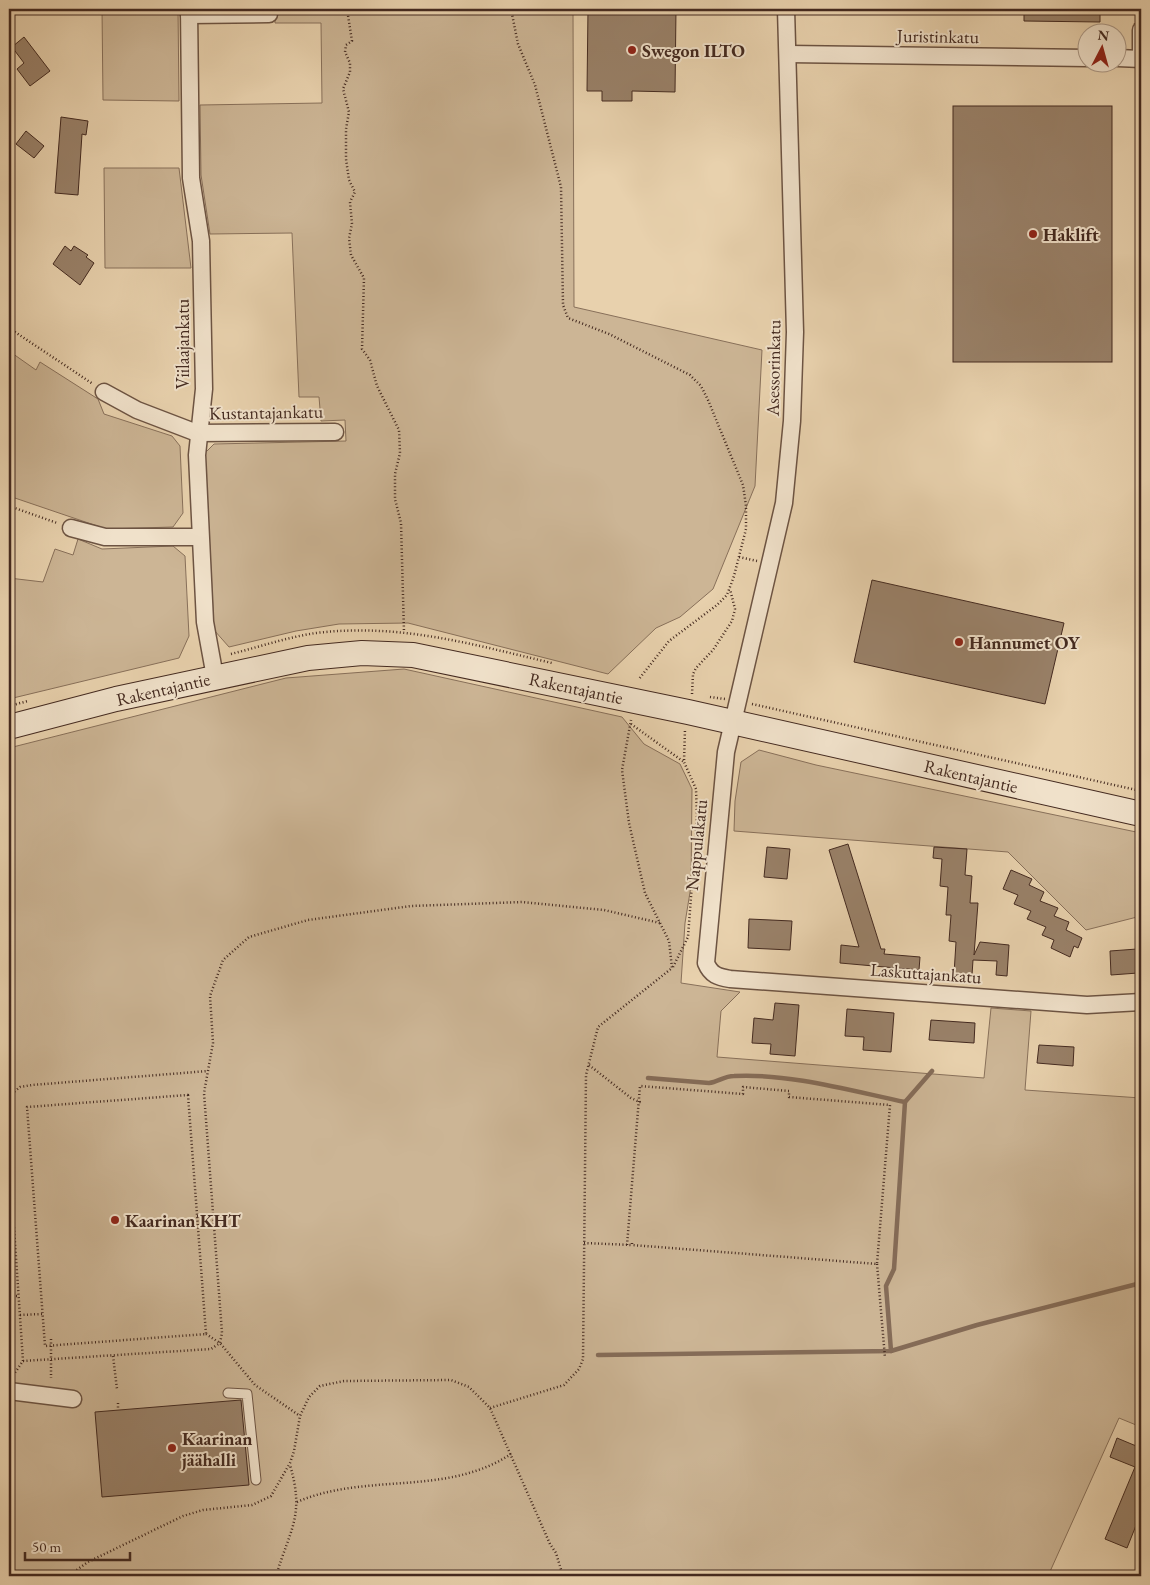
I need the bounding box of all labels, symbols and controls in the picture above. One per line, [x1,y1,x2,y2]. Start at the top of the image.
north arrow [1078,22,1128,72]
street label: Juristinkatu [895,24,980,48]
text: N [1097,26,1111,45]
place label: Swegon ILTO [642,39,745,62]
marker: Swegon ILTO [626,44,638,56]
place label: Haklift [1043,223,1099,246]
marker: Haklift [1027,228,1039,240]
street label: Viilaajankatu [171,298,194,389]
street label: Asessorinkatu [761,319,785,417]
street label: Kustantajankatu [209,399,324,424]
place label: Hannumet OY [969,631,1081,654]
marker: Hannumet OY [953,636,965,648]
street label: Rakentajantie [114,667,212,711]
street label: Rakentajantie [527,667,625,709]
street label: Rakentajantie [922,754,1020,798]
street label: Nappulakatu [680,798,712,892]
street label: Laskuttajankatu [870,958,983,988]
place label: Kaarinan KHT [125,1209,241,1232]
marker: Kaarinan KHT [109,1214,121,1226]
place label: Kaarinan jäähalli [181,1427,253,1471]
marker: Kaarinan jäähalli [166,1442,178,1454]
scale bar [25,1530,130,1562]
text: 50 m [32,1537,61,1556]

